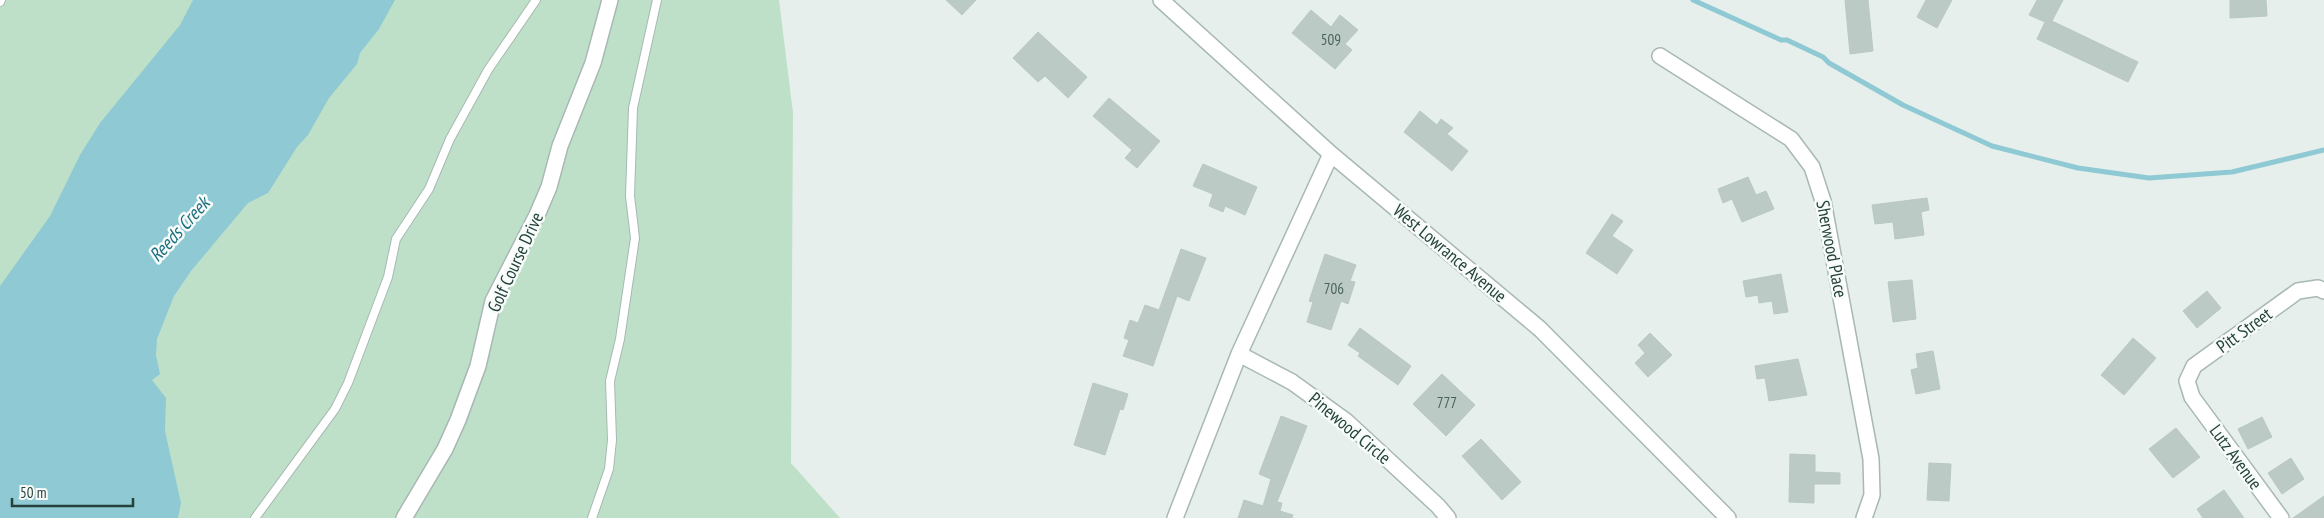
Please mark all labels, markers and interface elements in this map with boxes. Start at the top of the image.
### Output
house number: 509 [1321,30,1341,49]
water label: Reeds Creek [144,190,216,266]
street label: Sherwood Place [1811,198,1853,300]
street label: West Lowrance Avenue [1389,199,1511,307]
street label: Golf Course Drive [482,208,548,316]
house number: 706 [1324,279,1344,298]
street label: Pitt Street [2212,302,2276,358]
street label: Pinewood Circle [1304,387,1396,469]
house number: 777 [1437,393,1457,412]
street label: Lutz Avenue [2205,420,2267,494]
scale bar [12,476,134,508]
text: 50 m [20,483,46,502]

